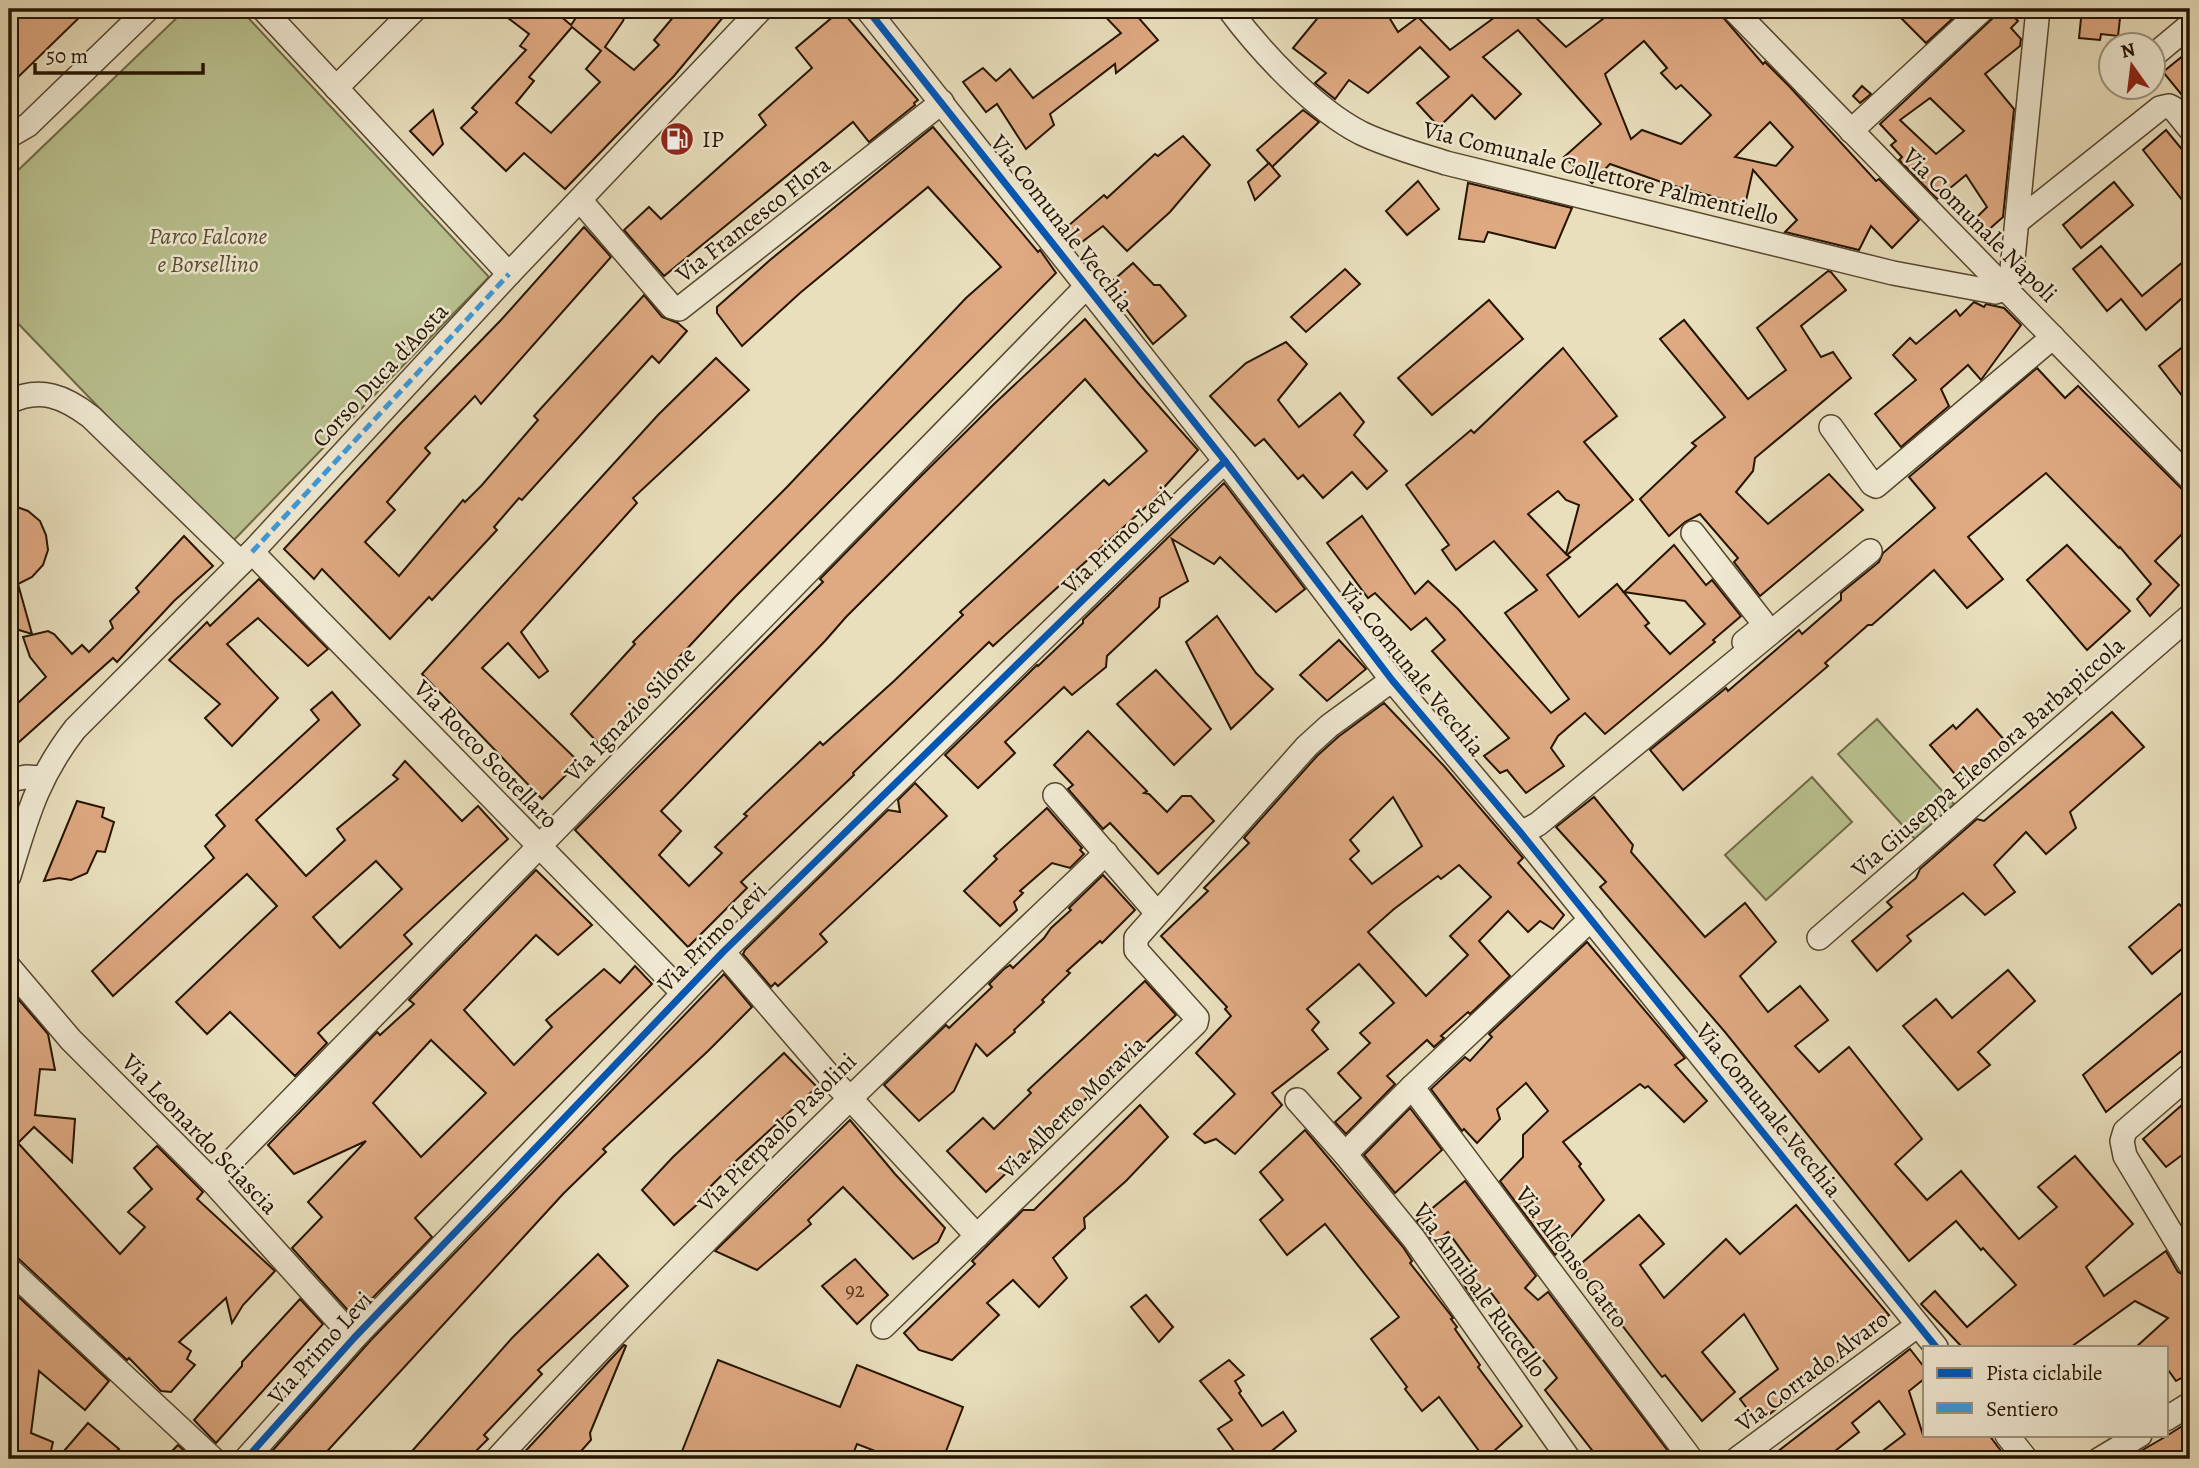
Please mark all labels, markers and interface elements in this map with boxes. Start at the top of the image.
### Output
scale bar [35,32,203,76]
north arrow [2098,32,2168,102]
text: N [2118,36,2138,65]
text: 50 m [46,42,88,70]
street label: Via Comunale Collettore Palmentiello [1419,113,1782,233]
fuel station icon: IP [658,120,696,158]
place label: IP [702,123,724,155]
street label: Via Comunale Vecchia [982,127,1142,319]
street label: Via Comunale Napoli [1895,140,2064,309]
street label: Via Francesco Flora [668,148,838,290]
park label: Parco Falcone e Borsellino [149,220,268,280]
street label: Corso Duca d'Aosta [305,295,456,454]
street label: Via Primo Levi [1054,479,1179,602]
street label: Via Comunale Vecchia [1331,574,1493,764]
street label: Via Giuseppa Eleonora Barbapiccola [1844,629,2132,885]
street label: Via Ignazio Silone [557,639,703,789]
street label: Via Rocco Scotellaro [406,672,565,835]
street label: Via Primo Levi [650,875,774,999]
street label: Via Comunale Vecchia [1688,1015,1850,1205]
street label: Via Alberto Moravia [991,1028,1153,1186]
street label: Via Leonardo Sciascia [114,1046,286,1222]
street label: Via Pierpaolo Pasolini [690,1046,863,1219]
street label: Via Alfonso Gatto [1508,1179,1636,1334]
street label: Via Annibale Ruccello [1405,1195,1554,1384]
house number: 92 [845,1276,865,1304]
street label: Via Primo Levi [260,1284,380,1412]
street label: Via Corrado Alvaro [1728,1303,1895,1440]
legend [1923,1346,2168,1436]
text: Pista ciclabile [1986,1359,2102,1387]
text: Sentiero [1986,1395,2058,1423]

